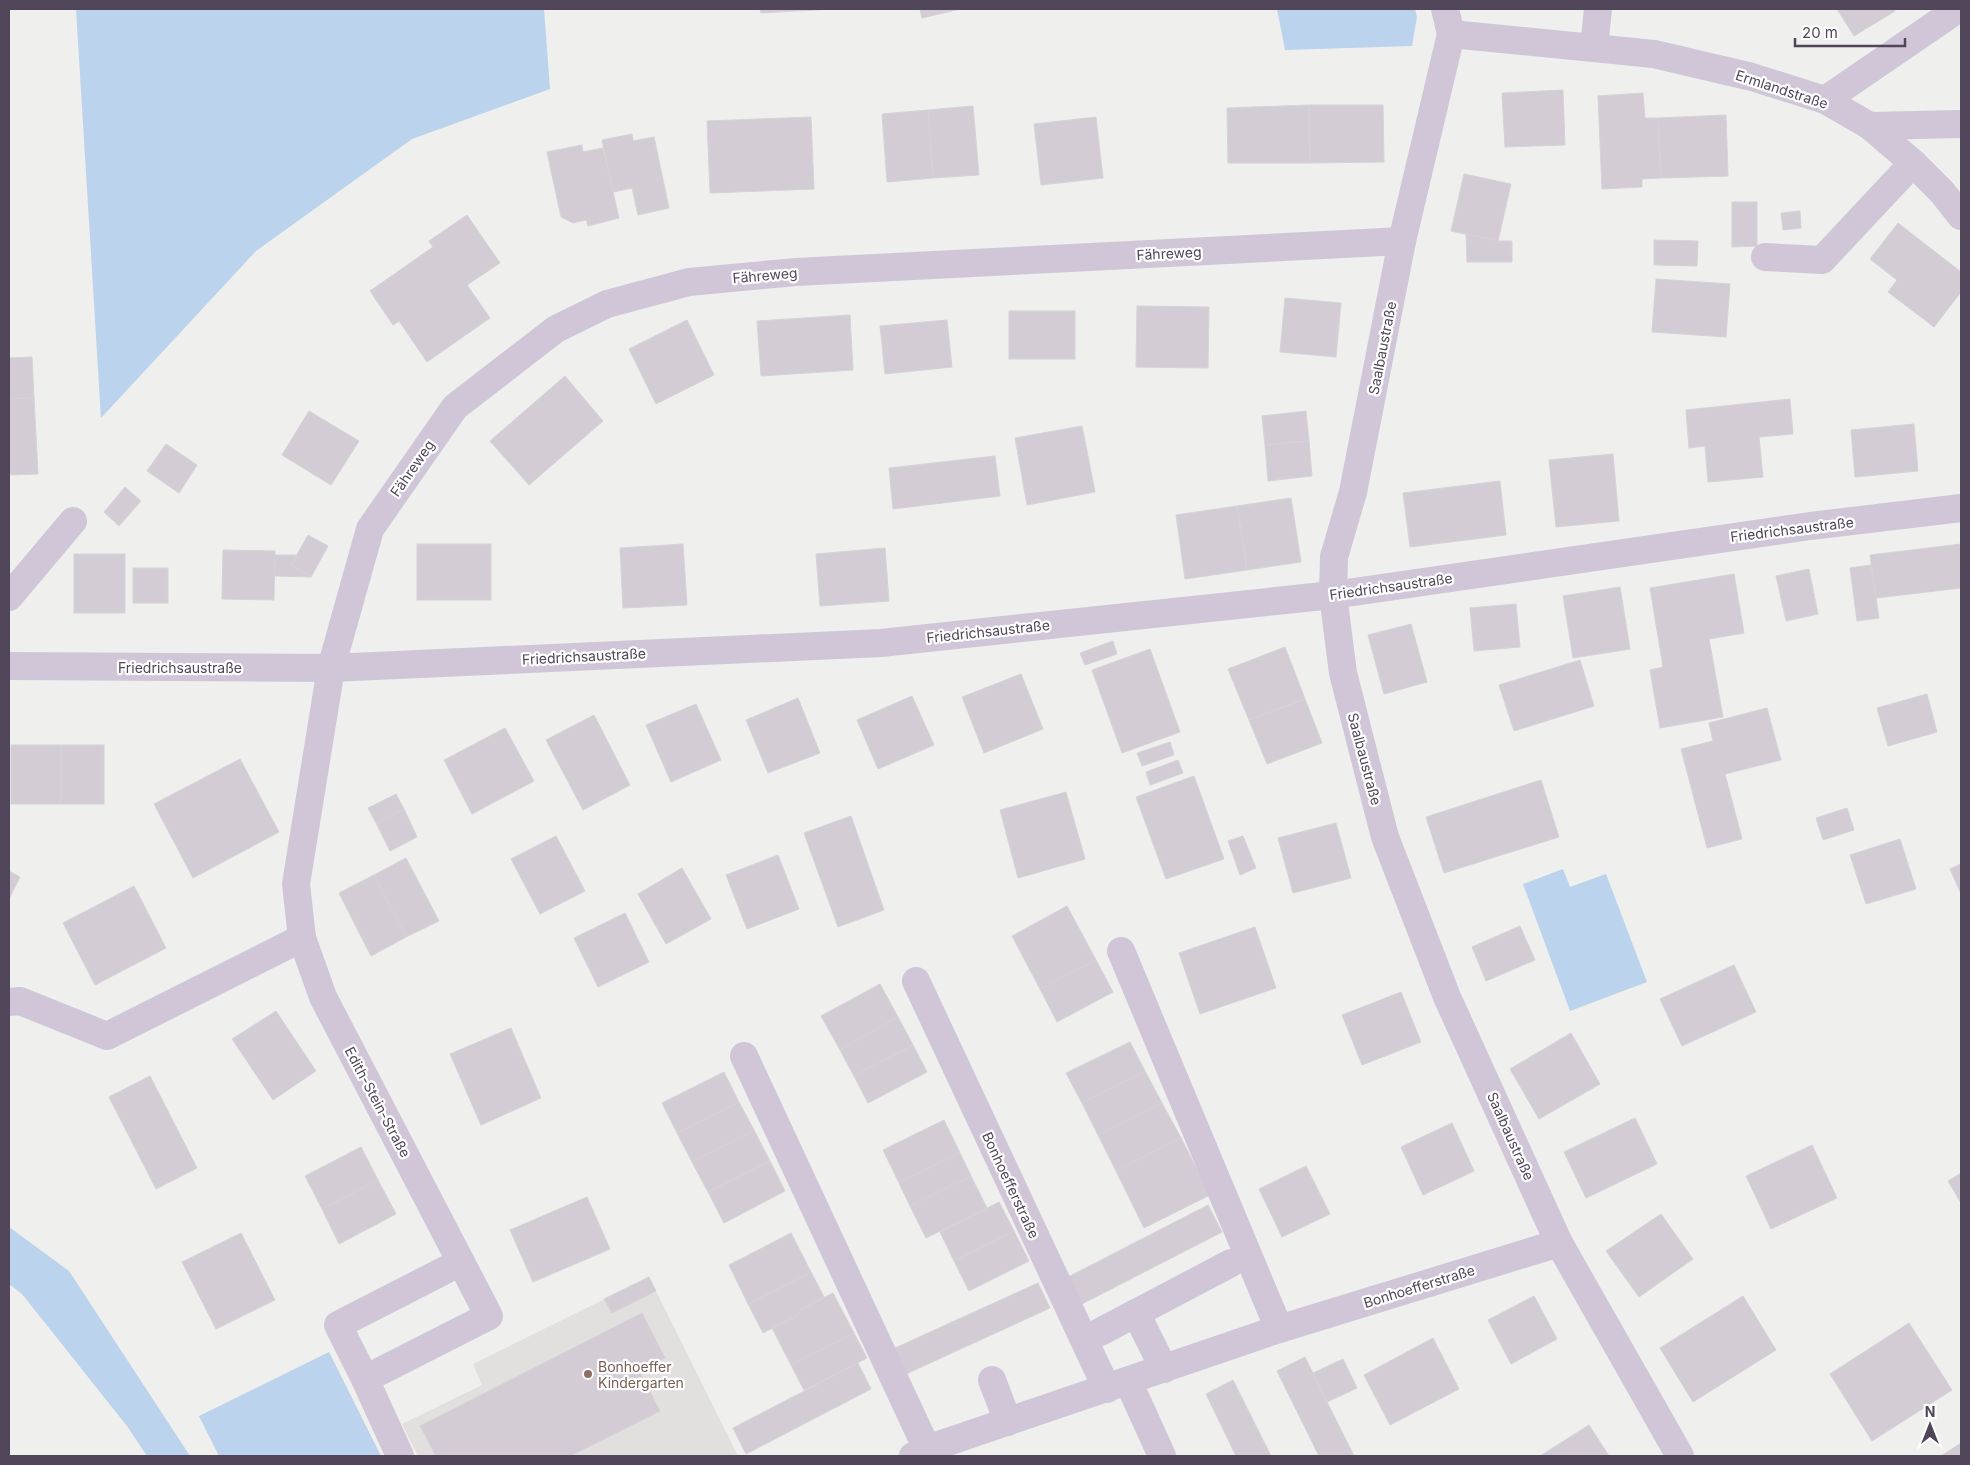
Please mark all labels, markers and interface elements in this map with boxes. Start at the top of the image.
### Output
scale bar [1795,15,1905,47]
text: 20 m [1802,23,1838,42]
street label: Ermlandstraße [1734,66,1830,112]
street label: Fähreweg [1136,243,1202,263]
street label: Fähreweg [732,264,798,286]
street label: Saalbaustraße [1365,300,1399,396]
street label: Fähreweg [386,437,438,499]
street label: Friedrichsaustraße [1729,513,1855,545]
street label: Friedrichsaustraße [1328,569,1454,603]
street label: Friedrichsaustraße [925,616,1051,646]
street label: Friedrichsaustraße [522,644,646,668]
street label: Friedrichsaustraße [118,659,242,676]
street label: Saalbaustraße [1345,711,1385,807]
street label: Edith-Stein-Straße [342,1044,414,1160]
street label: Saalbaustraße [1484,1089,1538,1183]
street label: Bonhoefferstraße [979,1129,1043,1241]
street label: Bonhoefferstraße [1361,1261,1477,1311]
place label: Bonhoeffer Kindergarten [598,1358,684,1391]
marker: Bonhoeffer Kindergarten [582,1368,594,1380]
north arrow [1905,1400,1955,1450]
text: N [1925,1403,1935,1420]

